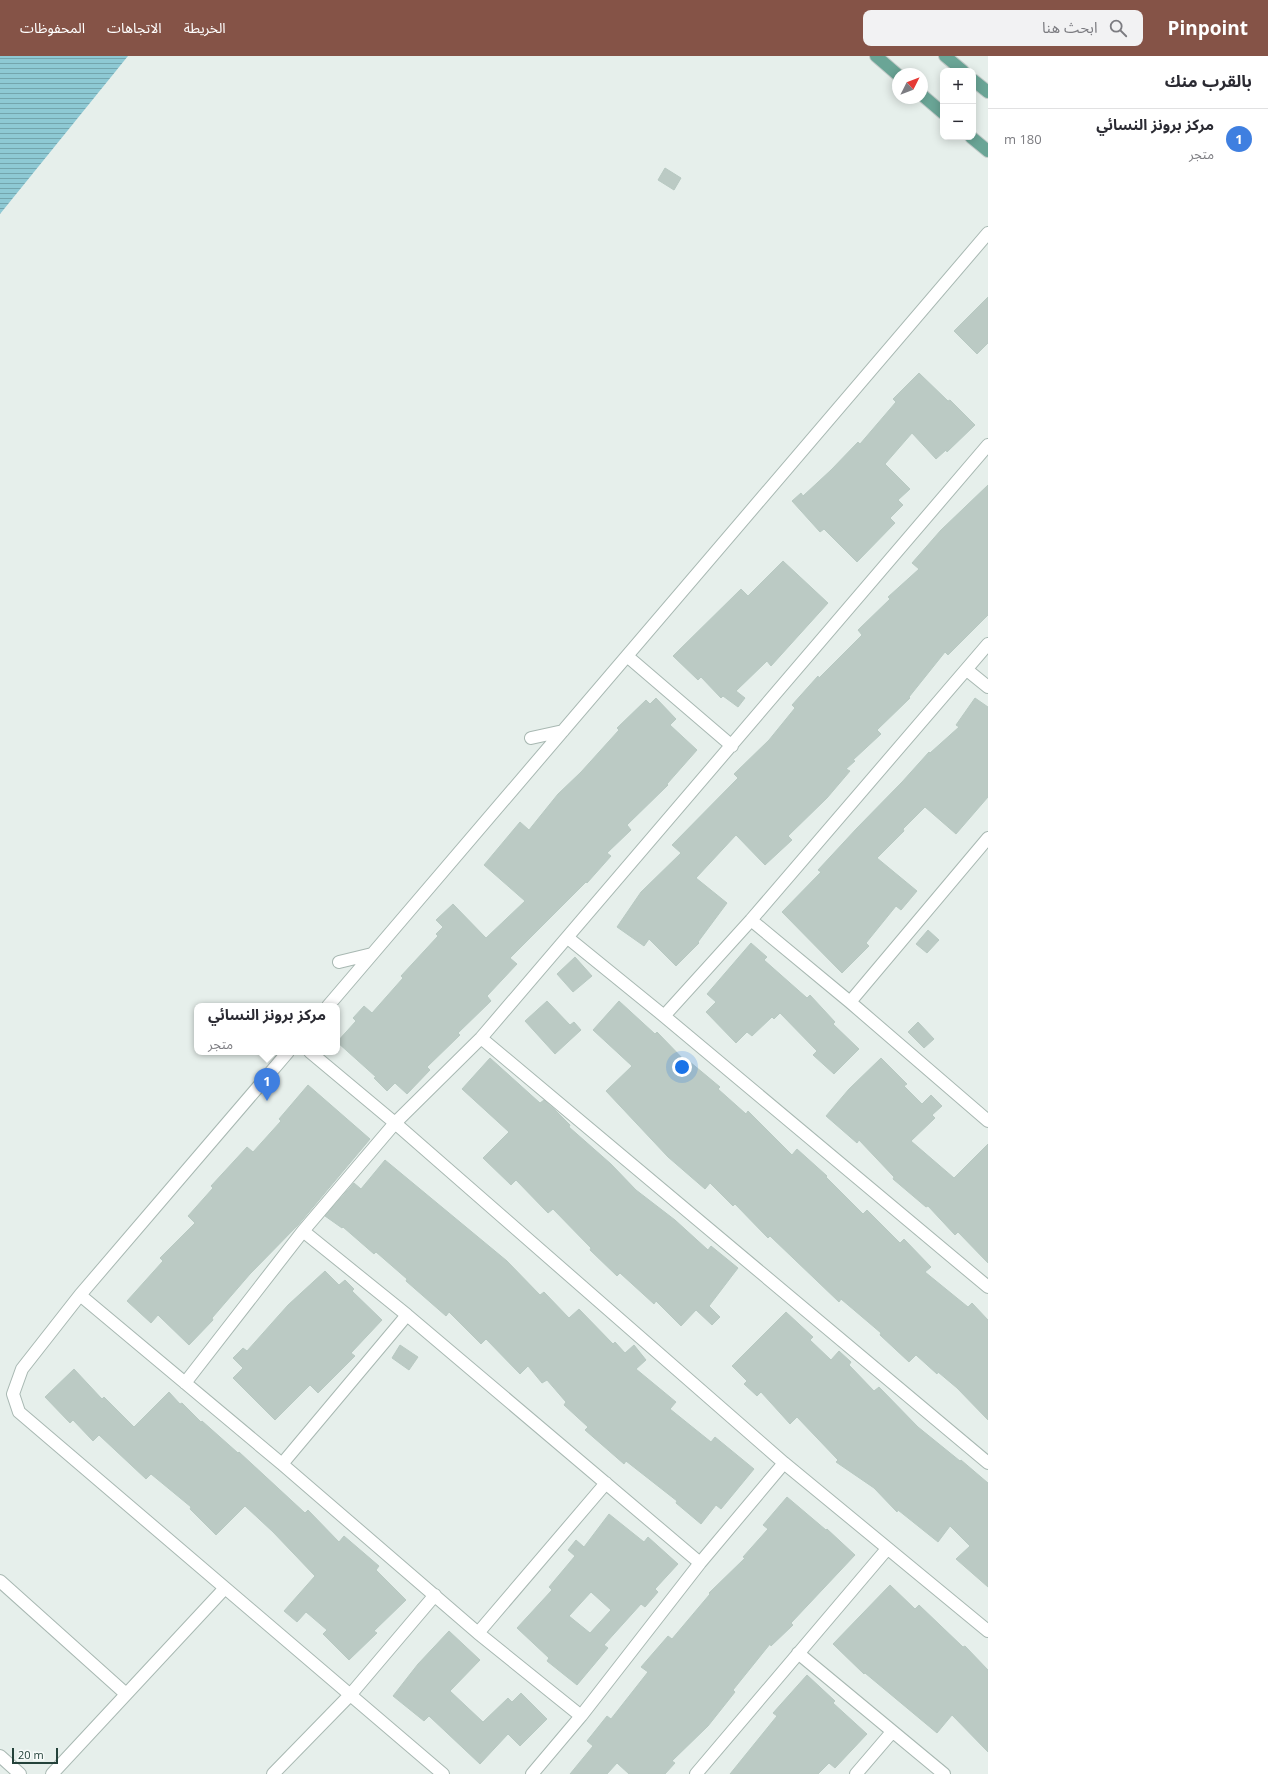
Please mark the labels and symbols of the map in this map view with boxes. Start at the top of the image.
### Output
north arrow [892,68,928,104]
your location [672,1057,692,1077]
pin: 1 [254,1068,280,1101]
scale bar [12,1746,58,1765]

